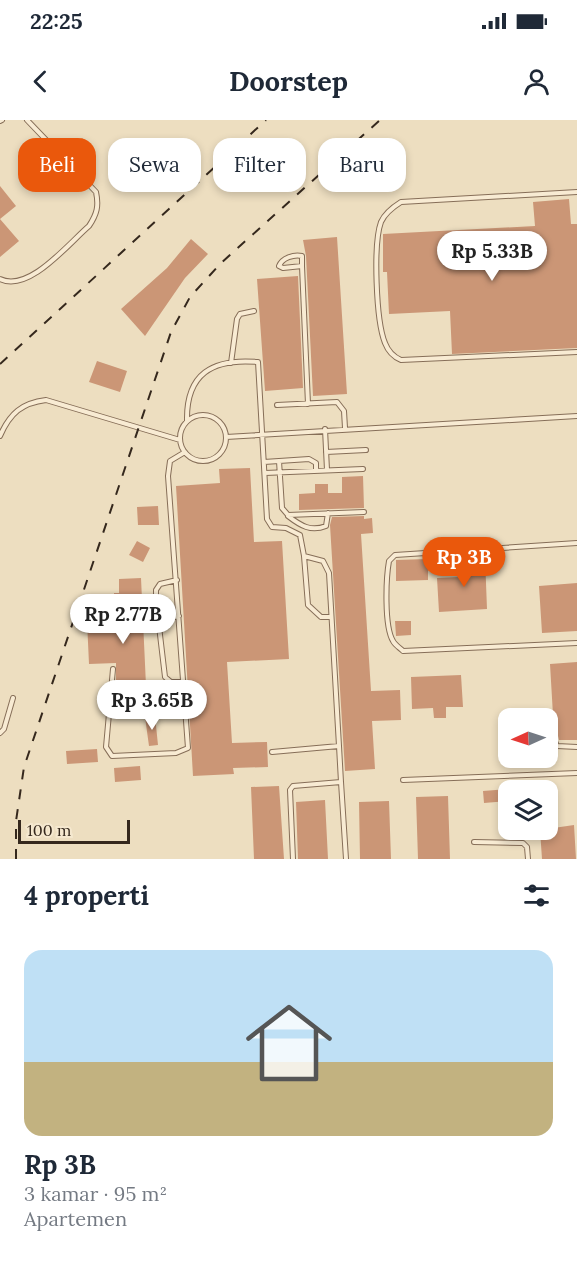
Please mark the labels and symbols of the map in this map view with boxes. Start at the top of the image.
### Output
pin: Rp 5.33B [430,231,554,282]
pin: Rp 3B [422,537,506,588]
pin: Rp 2.77B [61,594,185,645]
pin: Rp 3.65B [90,680,214,731]
north arrow [498,708,558,768]
scale bar [18,817,130,844]

